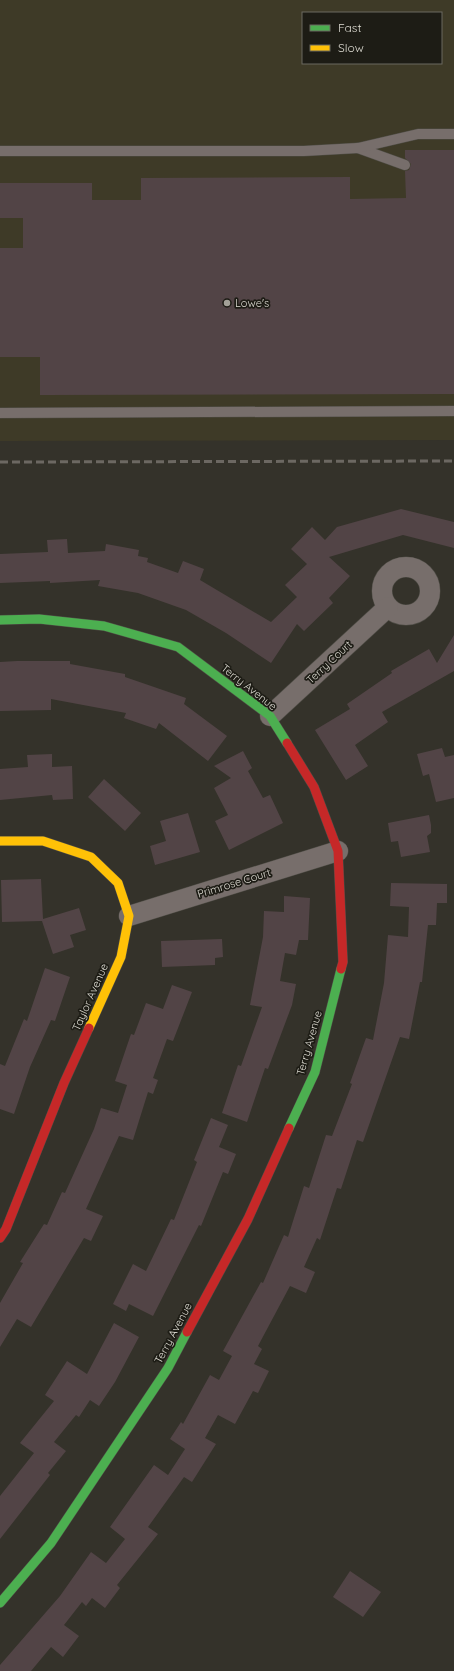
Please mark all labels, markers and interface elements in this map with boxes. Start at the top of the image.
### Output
legend [302,12,442,64]
text: Fast [338,20,362,35]
text: Slow [338,40,364,55]
place label: Lowe's [235,296,269,310]
marker: Lowe's [222,298,232,308]
street label: Terry Court [303,637,355,687]
street label: Terry Avenue [218,661,280,713]
street label: Primrose Court [195,865,273,901]
street label: Taylor Avenue [69,961,111,1033]
street label: Terry Avenue [293,1009,325,1077]
street label: Terry Avenue [151,1300,195,1366]

